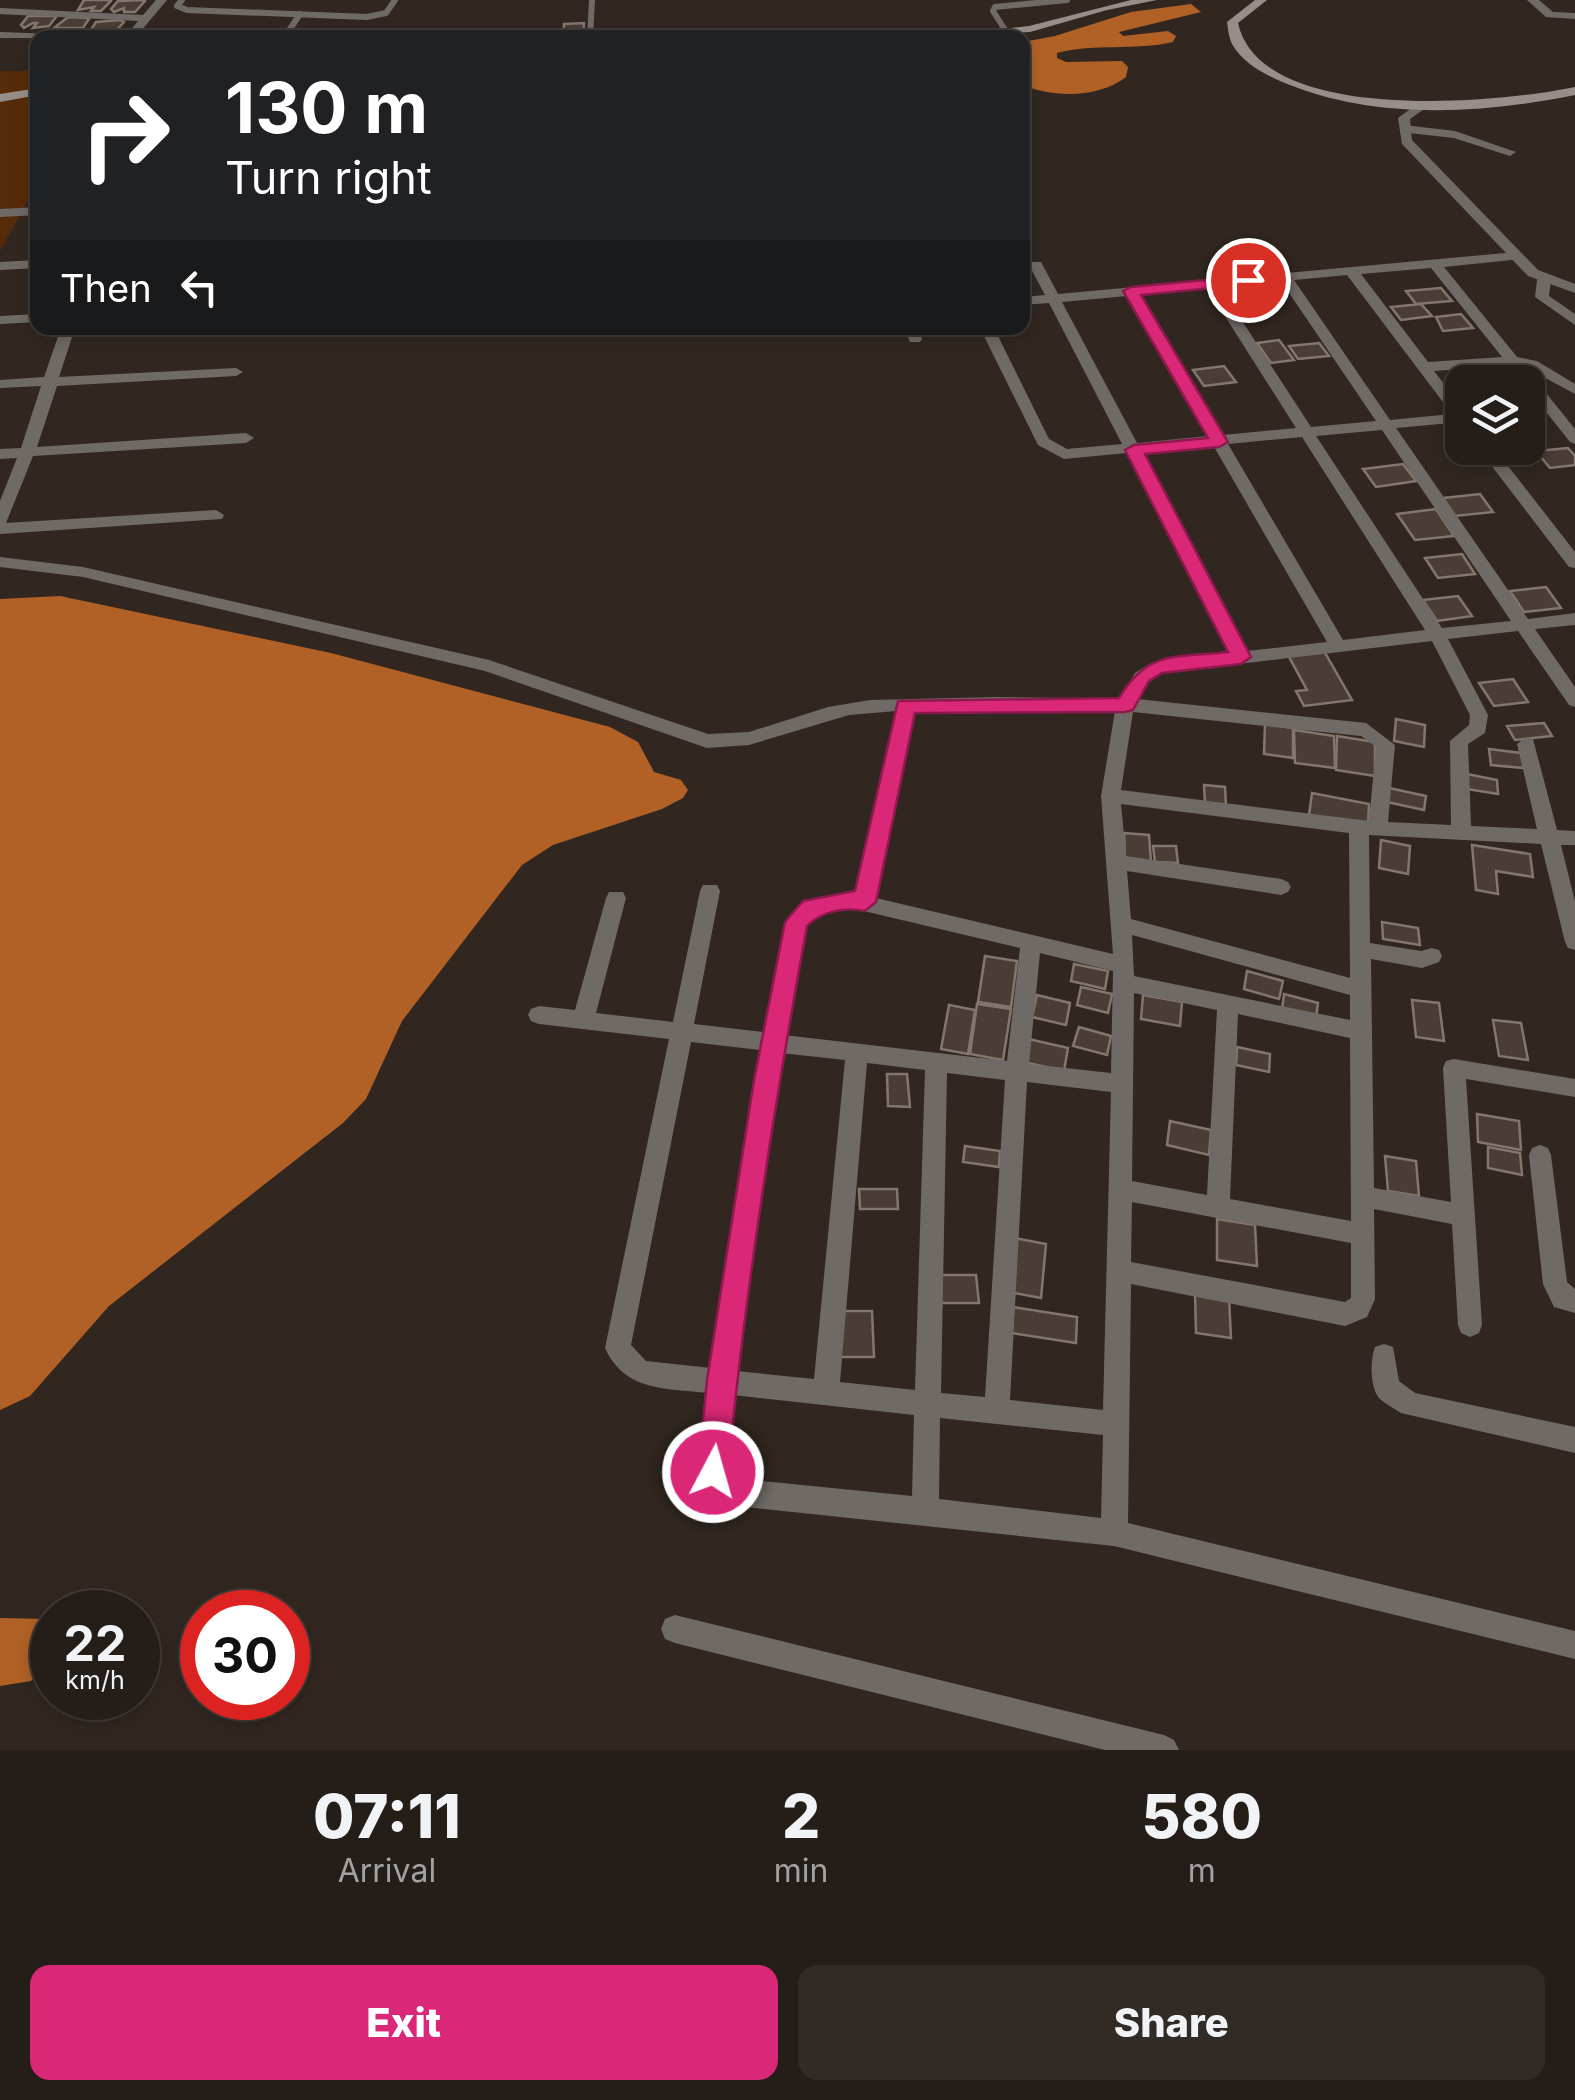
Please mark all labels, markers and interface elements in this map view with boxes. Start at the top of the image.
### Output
text: 130 m [225,65,428,150]
icon: right [60,70,190,200]
text: Turn right [225,150,432,205]
pin [1206,238,1291,323]
icon: arrive [1221,253,1276,308]
icon: left [172,260,227,315]
text: Then [60,265,152,311]
map controls [1445,365,1545,465]
button: layers [1445,365,1545,465]
position arrow [661,1420,765,1524]
speed limit sign: 30 [180,1590,310,1720]
text: 22 [64,1613,127,1673]
text: km/h [65,1665,125,1695]
text: 07:11 [313,1780,461,1852]
text: 2 [782,1780,820,1852]
text: 580 [1142,1780,1262,1852]
text: Arrival [338,1851,436,1890]
text: min [774,1851,828,1890]
text: m [1188,1851,1216,1890]
button: Exit [30,1965,778,2080]
button: Share [798,1965,1545,2080]

